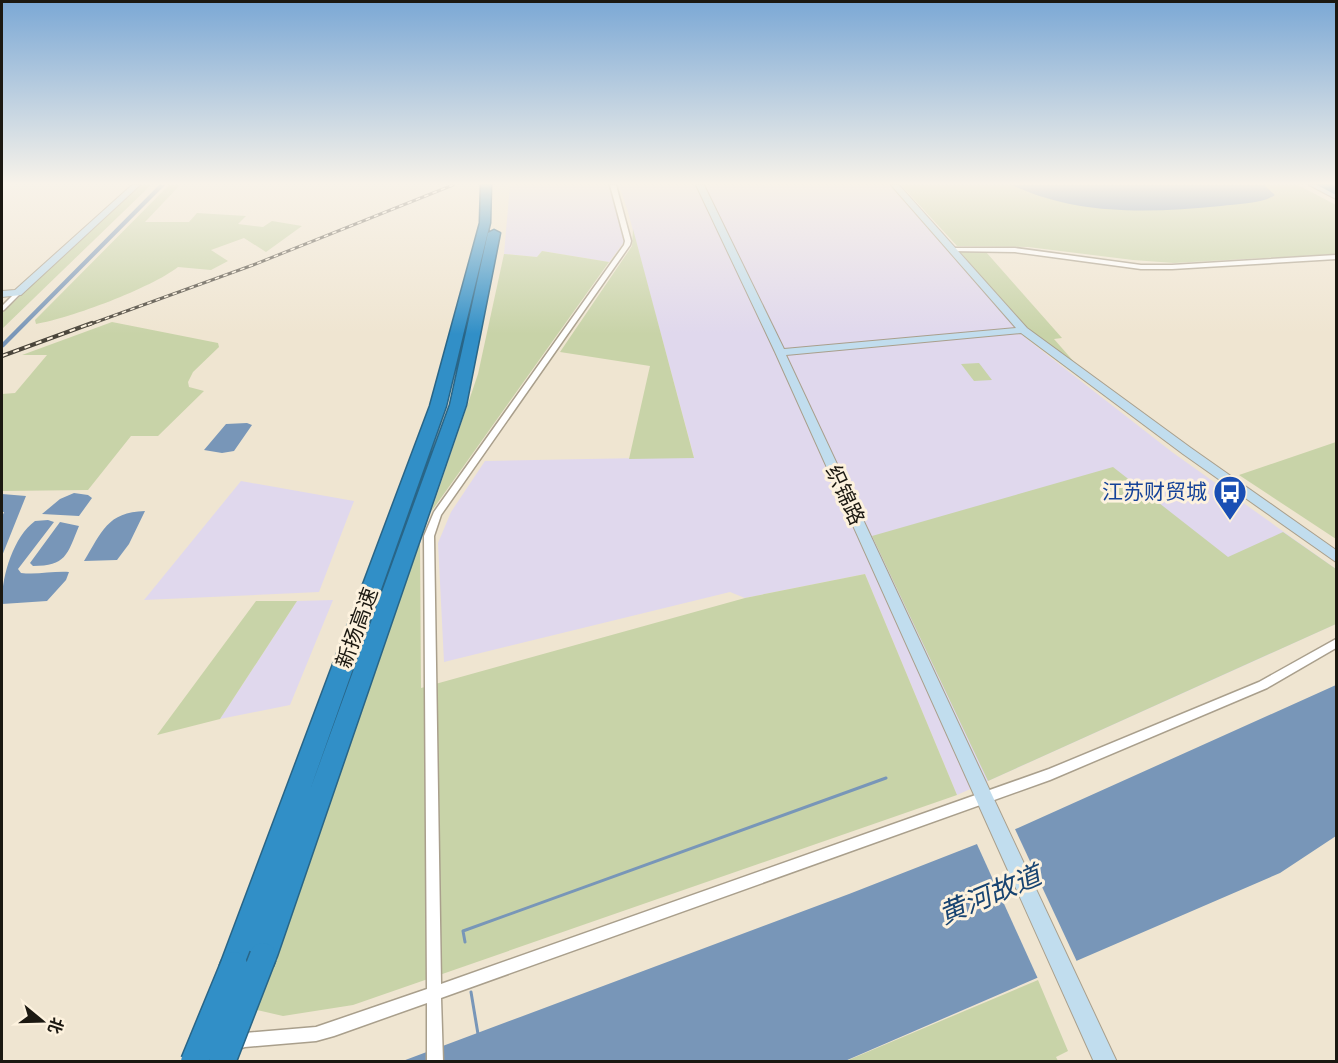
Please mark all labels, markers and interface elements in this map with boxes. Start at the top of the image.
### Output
street label: 织锦路 [821,461,870,529]
bus stop icon: 江苏财贸城 [1212,474,1248,521]
place label: 江苏财贸城 [1102,479,1207,504]
street label: 新扬高速 [330,584,383,672]
water label: 黄河故道 [934,857,1050,931]
north arrow [12,991,72,1051]
text: 北 [44,1015,67,1036]

